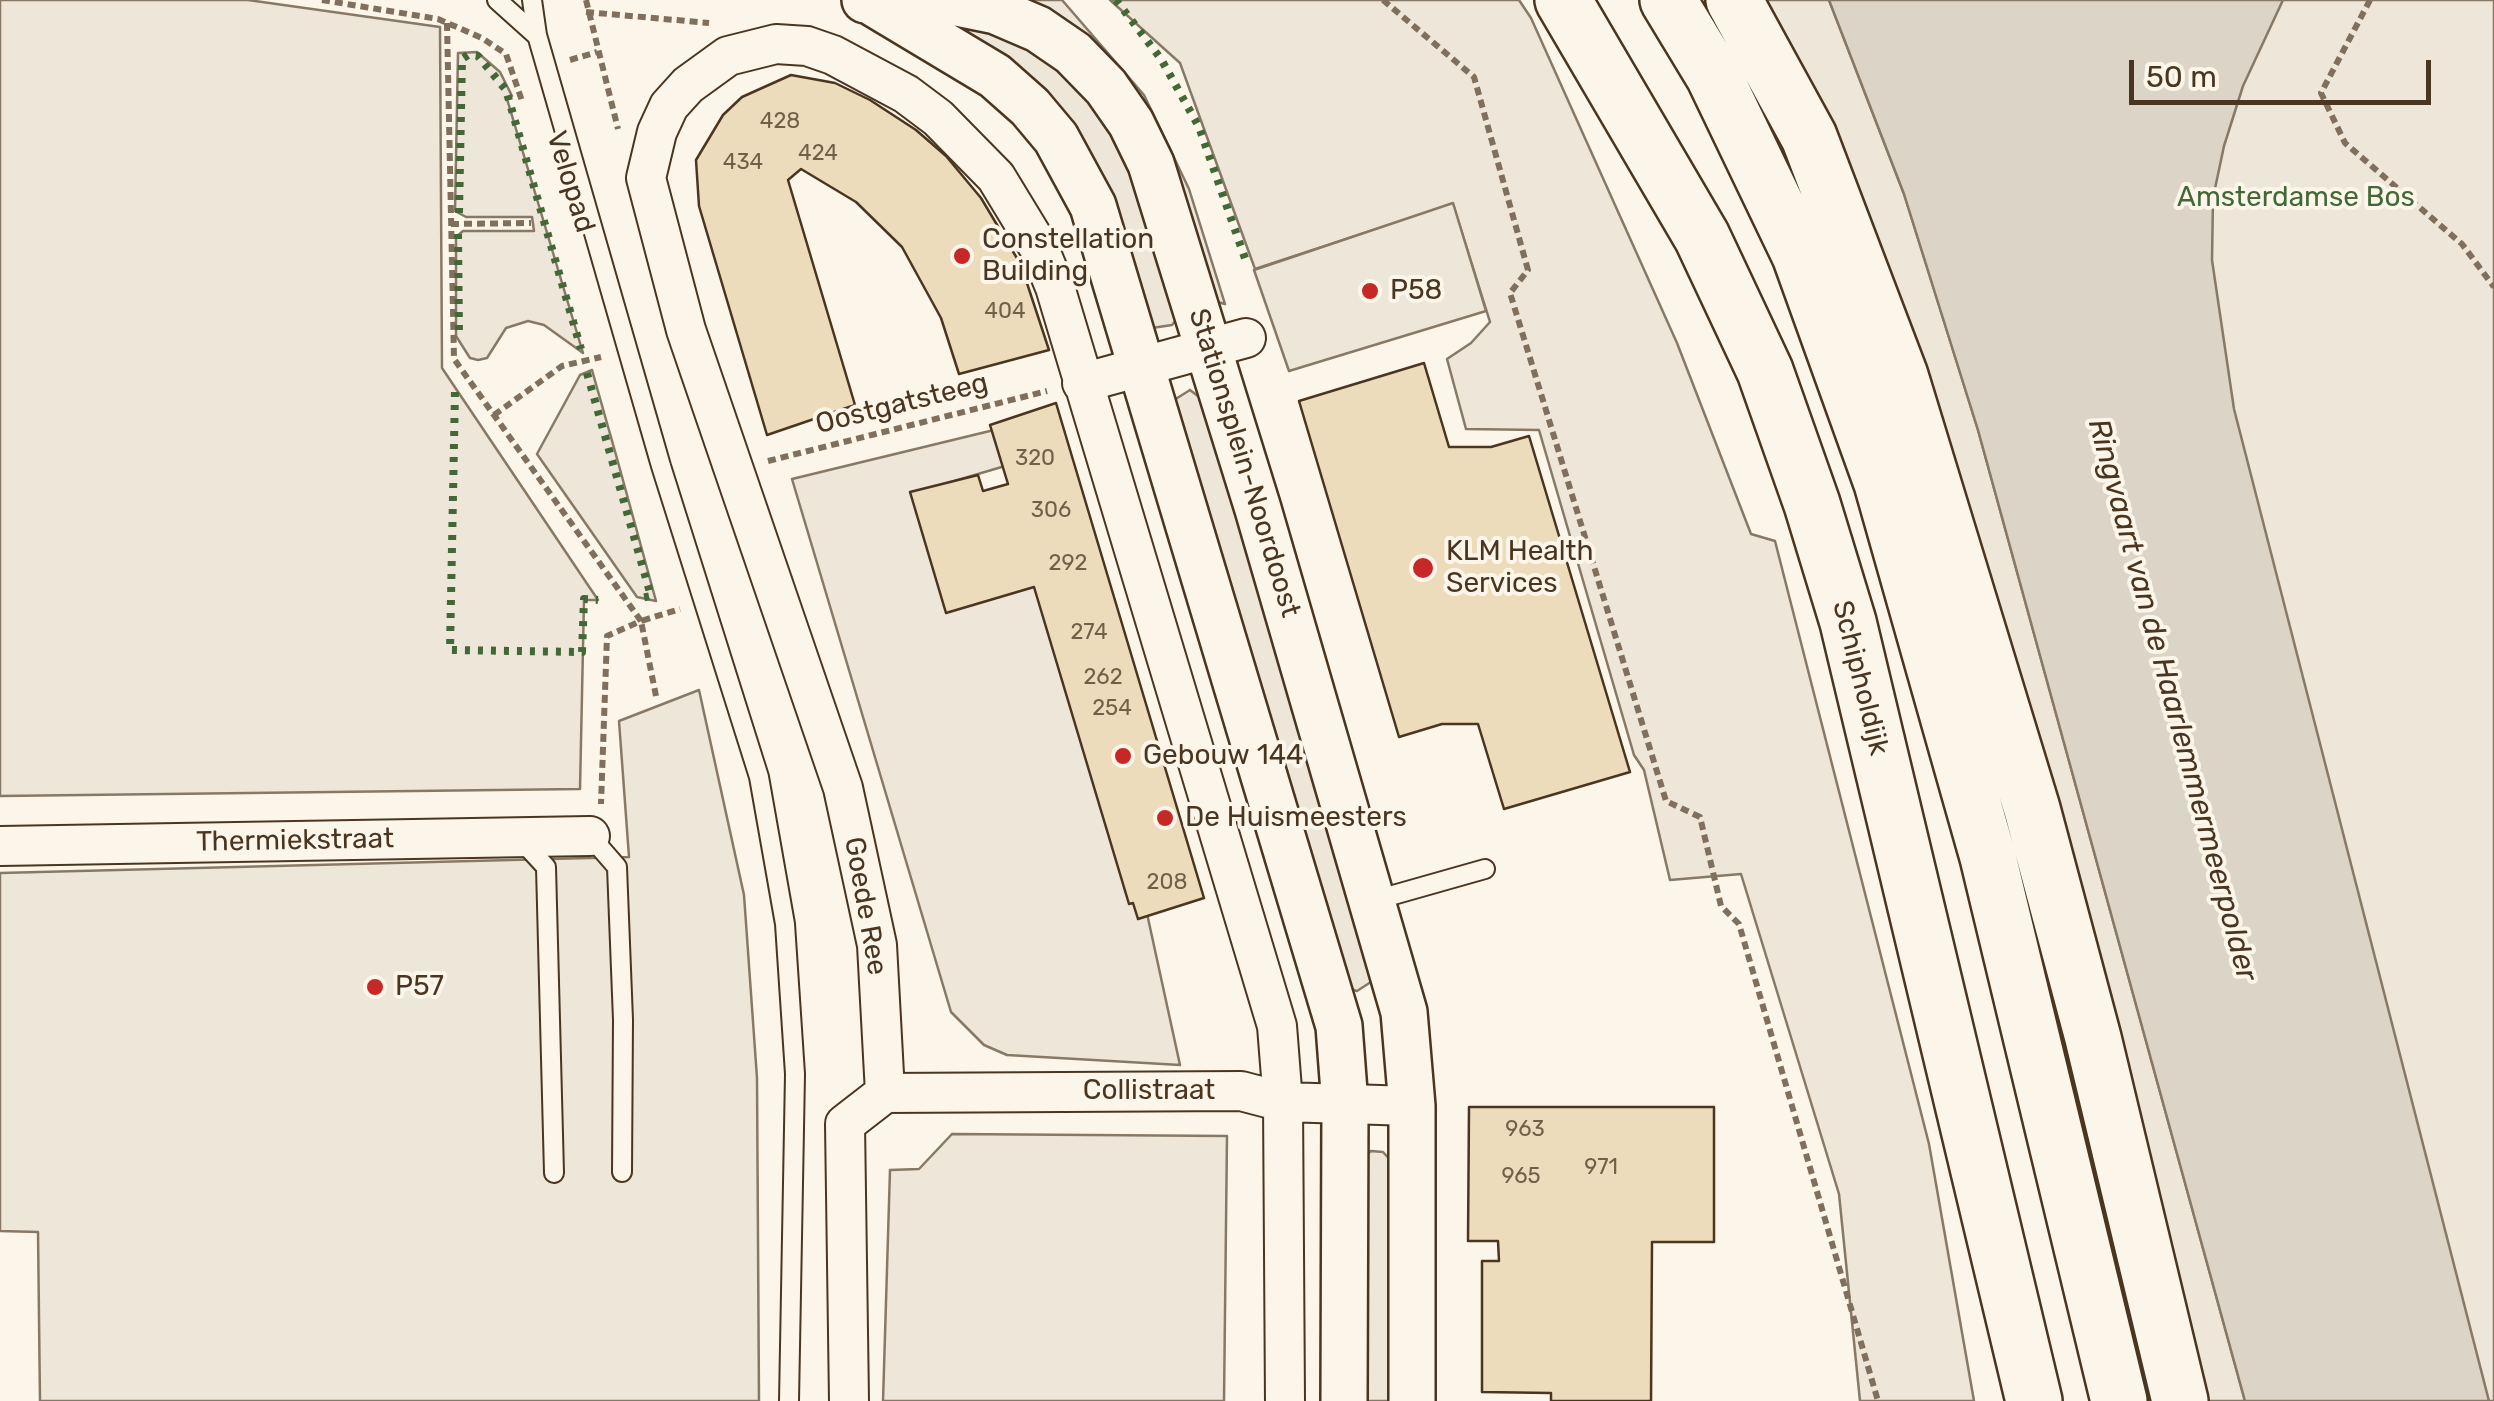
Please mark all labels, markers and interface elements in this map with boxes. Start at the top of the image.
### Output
scale bar [2134,40,2436,102]
text: 50 m [2146,59,2217,95]
house number: 428 [760,109,800,135]
street label: Velopad [539,127,601,237]
house number: 424 [798,141,838,167]
house number: 434 [723,150,763,176]
park label: Amsterdamse Bos [2177,181,2415,215]
place label: Constellation Building [982,223,1154,289]
marker: Constellation Building [951,245,973,267]
place label: P58 [1390,274,1442,308]
marker: P58 [1359,280,1381,302]
house number: 404 [984,299,1026,325]
street label: Stationsplein-Noordoost [1181,305,1307,621]
street label: Oostgatsteeg [812,366,992,442]
water label: Ringvaart van de Haarlemmermeerpolder [2079,415,2265,985]
house number: 320 [1015,446,1055,472]
house number: 306 [1031,498,1071,524]
place label: KLM Health Services [1446,535,1594,601]
house number: 292 [1049,551,1087,577]
marker: KLM Health Services [1410,555,1436,581]
street label: Schipholdijk [1825,597,1895,759]
house number: 274 [1070,620,1108,646]
house number: 262 [1083,665,1123,691]
house number: 254 [1092,696,1132,722]
place label: Gebouw 144 [1143,739,1303,773]
marker: Gebouw 144 [1112,745,1134,767]
place label: De Huismeesters [1185,801,1407,835]
marker: De Huismeesters [1154,807,1176,829]
street label: Thermiekstraat [196,822,394,860]
street label: Goede Ree [836,834,894,978]
house number: 208 [1147,870,1187,896]
place label: P57 [395,970,444,1004]
marker: P57 [364,976,386,998]
street label: Collistraat [1083,1074,1215,1108]
house number: 963 [1505,1117,1545,1143]
house number: 971 [1584,1155,1618,1181]
house number: 965 [1501,1164,1541,1190]

